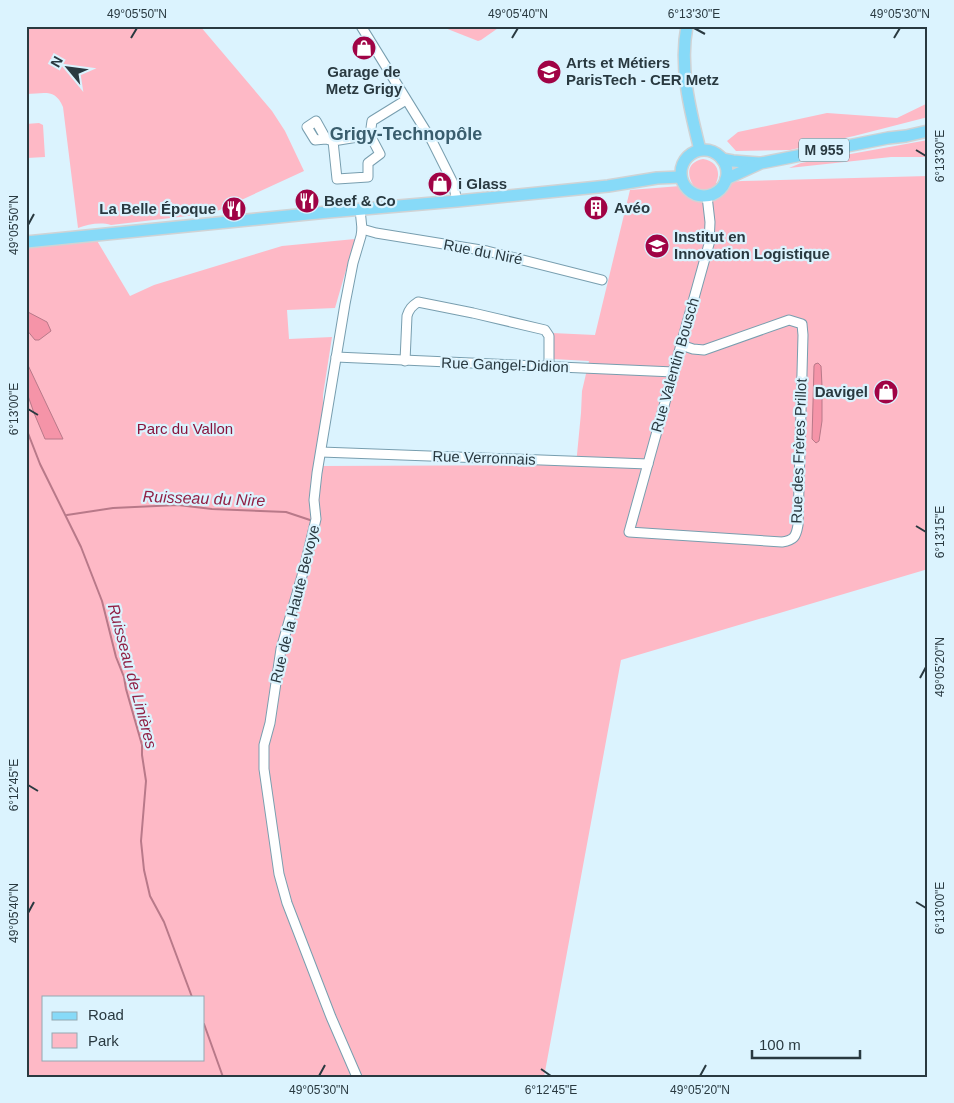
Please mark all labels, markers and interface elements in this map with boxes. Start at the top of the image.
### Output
text: 49°05'50"N [107,7,167,21]
text: 49°05'40"N [488,7,548,21]
text: 6°13'30"E [668,7,720,21]
text: 49°05'30"N [870,7,930,21]
shop icon: Garage de Metz Grigy [351,35,377,61]
north arrow [42,42,92,92]
text: N [47,53,66,70]
place label: Arts et Métiers ParisTech - CER Metz [566,54,719,88]
school or university icon: Arts et Métiers ParisTech - CER Metz [536,59,562,85]
place label: Garage de Metz Grigy [326,63,403,97]
district label: Grigy-Technopôle [330,124,482,144]
text: 6°13'30"E [933,130,947,182]
road number: M 955 [799,138,849,162]
shop icon: i Glass [427,171,453,197]
place label: i Glass [458,175,507,192]
restaurant icon: Beef & Co [294,188,320,214]
place label: Beef & Co [324,192,396,209]
text: 49°05'50"N [7,195,21,255]
building icon: Avéo [583,195,609,221]
restaurant icon: La Belle Époque [221,196,247,222]
place label: Avéo [614,199,650,216]
place label: La Belle Époque [99,200,216,217]
place label: Institut en Innovation Logistique [674,228,830,262]
school or university icon: Institut en Innovation Logistique [644,233,670,259]
street label: Rue du Niré [442,236,524,267]
street label: Rue Valentin Bousch [647,296,702,434]
street label: Rue Gangel-Didion [441,354,569,375]
street label: Rue des Frères Prillot [787,377,810,524]
shop icon: Davigel [873,379,899,405]
text: 6°13'00"E [7,383,21,435]
place label: Davigel [815,383,868,400]
park label: Parc du Vallon [137,420,233,437]
street label: Rue Verronnais [432,447,536,468]
water label: Ruisseau du Nire [142,488,266,509]
text: 6°13'15"E [933,506,947,558]
street label: Rue de la Haute Bevoye [267,523,322,685]
water label: Ruisseau de Linières [105,602,160,750]
text: 49°05'20"N [933,637,947,697]
text: 6°12'45"E [7,759,21,811]
text: 6°13'00"E [933,882,947,934]
text: 49°05'40"N [7,883,21,943]
legend [42,996,205,1060]
text: Road [88,1006,124,1023]
scale bar [752,1028,859,1060]
text: Park [88,1032,119,1049]
text: 100 m [759,1036,801,1053]
text: 49°05'30"N [289,1083,349,1097]
text: 6°12'45"E [525,1083,577,1097]
text: 49°05'20"N [670,1083,730,1097]

